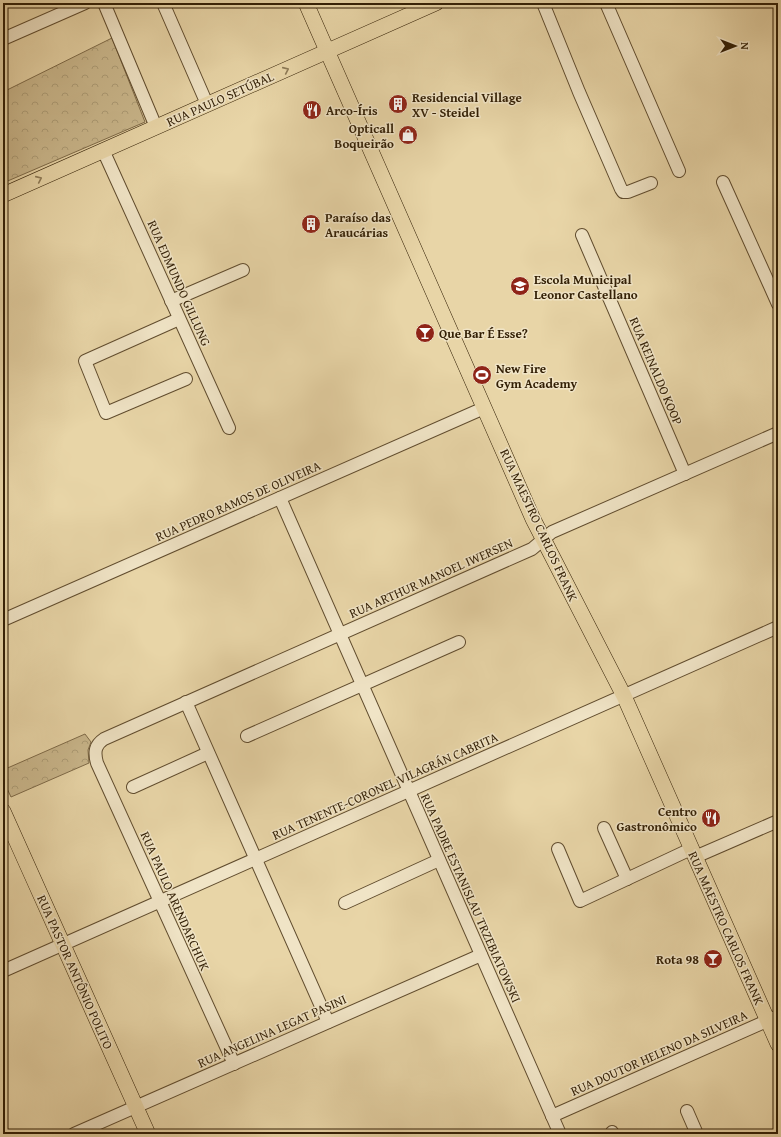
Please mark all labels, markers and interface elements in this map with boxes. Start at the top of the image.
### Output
north arrow [715,26,755,66]
text: N [737,42,753,50]
one-way arrow [282,66,289,74]
street label: RUA PAULO SETÚBAL [163,67,277,131]
place label: Residencial Village XV - Steidel [412,88,522,122]
building icon: Residencial Village XV - Steidel [387,93,409,115]
restaurant icon: Arco-Íris [301,99,323,121]
place label: Arco-Íris [326,101,378,120]
place label: Opticall Boqueirão [334,119,394,153]
shop icon: Opticall Boqueirão [397,124,419,146]
one-way arrow [34,176,42,184]
place label: Paraíso das Araucárias [325,208,391,242]
building icon: Paraíso das Araucárias [300,213,322,235]
street label: RUA EDMUNDO GILLUNG [143,217,215,349]
place label: Escola Municipal Leonor Castellano [534,270,638,304]
school or university icon: Escola Municipal Leonor Castellano [509,275,531,297]
street label: RUA REINALDO KOOP [625,314,687,428]
bar icon: Que Bar É Esse? [414,322,436,344]
place label: Que Bar É Esse? [439,324,528,343]
place label: New Fire Gym Academy [496,359,578,393]
sports icon: New Fire Gym Academy [471,364,493,386]
street label: RUA MAESTRO CARLOS FRANK [495,446,583,605]
street label: RUA PEDRO RAMOS DE OLIVEIRA [152,456,324,546]
street label: RUA ARTHUR MANOEL IWERSEN [346,533,516,623]
street label: RUA TENENTE-CORONEL VILAGRÁN CABRITA [269,727,501,845]
street label: RUA PADRE ESTANISLAU TRZEBIATOWSKI [416,790,526,1006]
place label: Centro Gastronômico [617,802,697,836]
restaurant icon: Centro Gastronômico [700,807,722,829]
street label: RUA PAULO ARENDARCHUK [136,828,214,974]
street label: RUA MAESTRO CARLOS FRANK [683,848,769,1008]
street label: RUA PASTOR ANTÔNIO POLITO [32,892,118,1052]
bar icon: Rota 98 [702,948,724,970]
place label: Rota 98 [656,950,699,969]
street label: RUA ANGELINA LEGAT PASINI [194,990,350,1072]
street label: RUA DOUTOR HELENO DA SILVEIRA [568,1005,751,1101]

